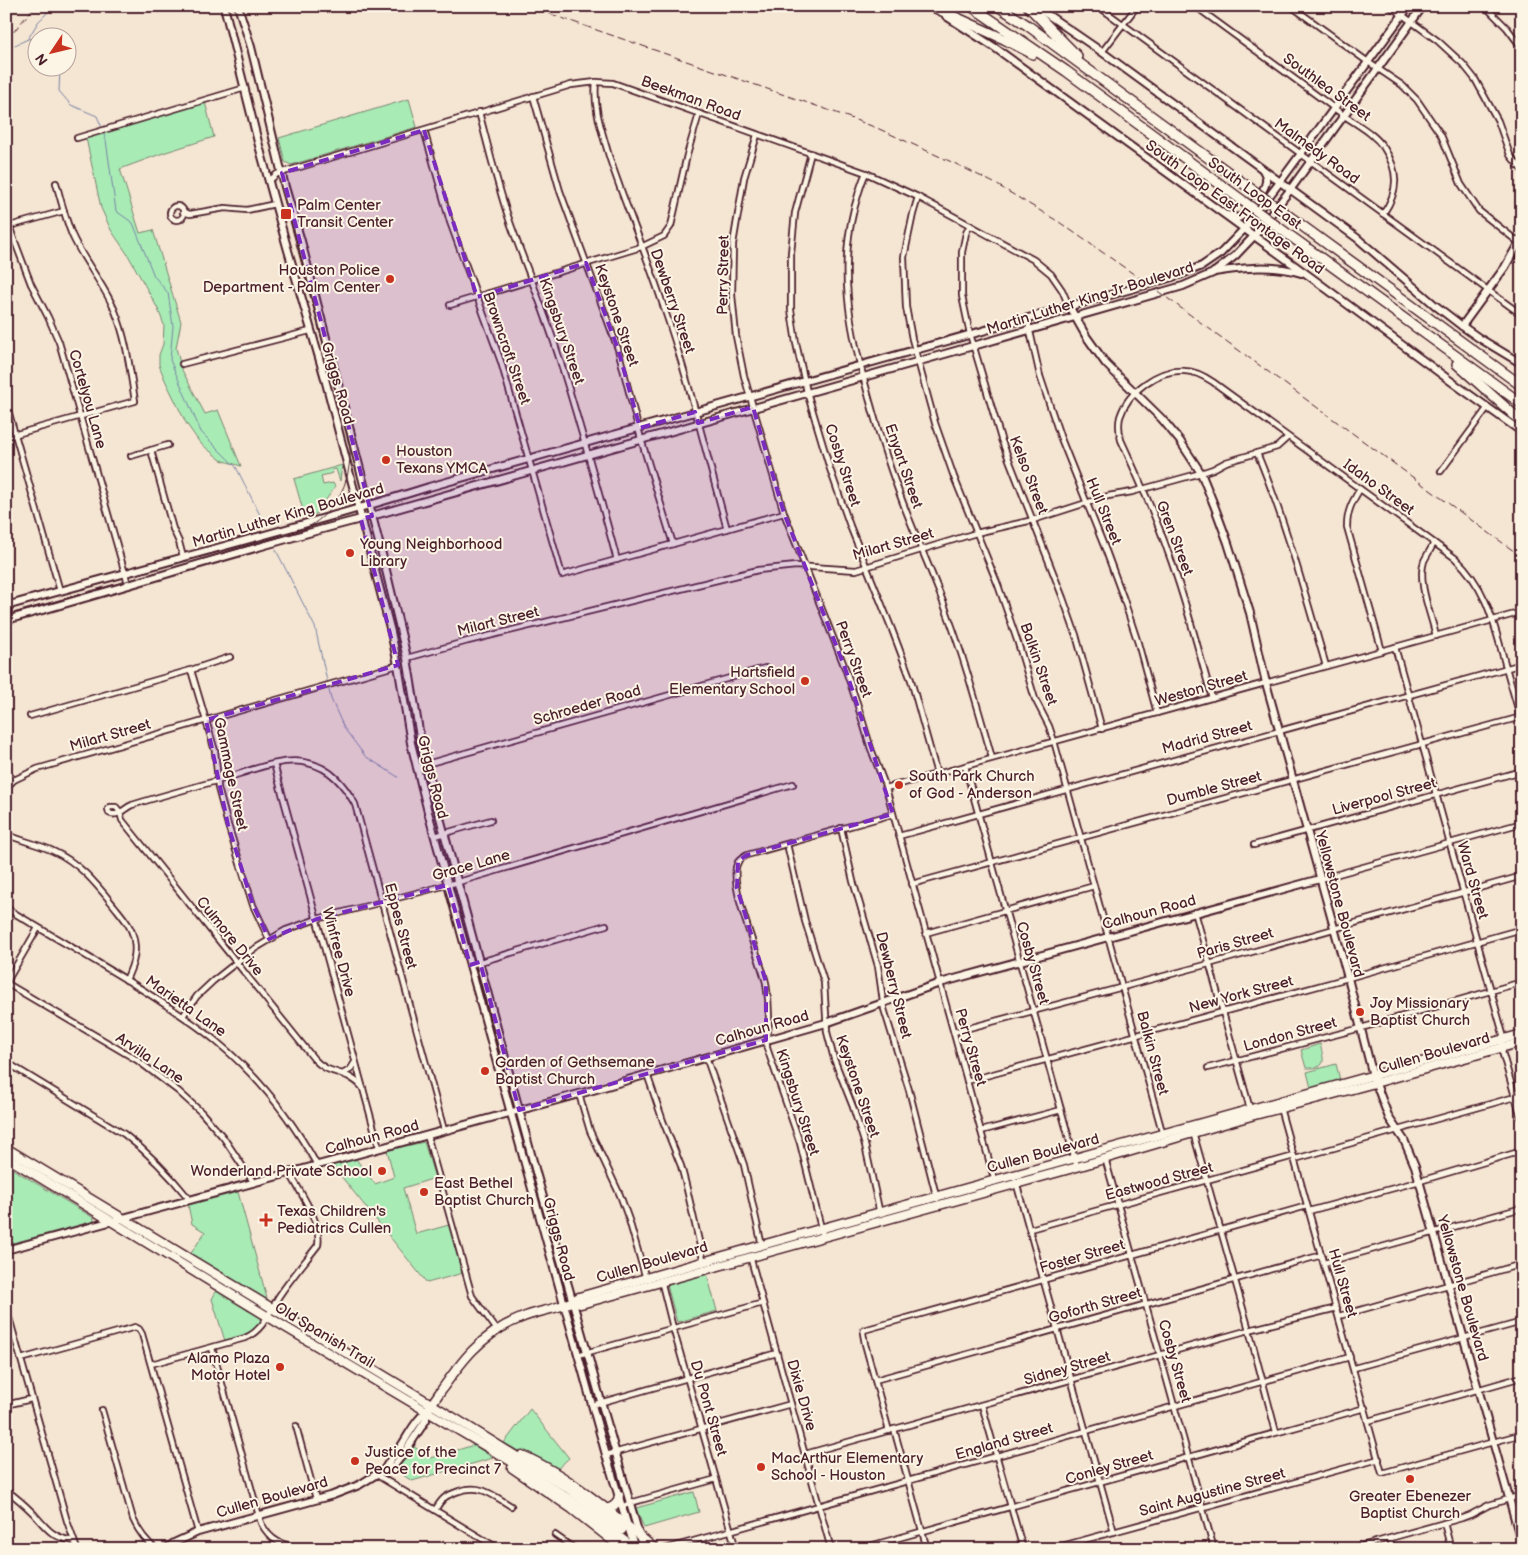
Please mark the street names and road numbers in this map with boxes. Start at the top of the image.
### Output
street label: Southlea Street [1279,49,1375,126]
street label: Beekman Road [638,72,743,125]
street label: Malmedy Road [1270,114,1363,189]
street label: South Loop East Frontage Road [1141,136,1328,279]
street label: South Loop East [1204,153,1306,234]
street label: Perry Street [713,234,734,315]
street label: Dewberry Street [646,246,699,356]
street label: Martin Luther King Jr Boulevard [984,258,1196,339]
street label: Keystone Street [590,261,643,369]
street label: Kingsbury Street [534,275,589,387]
street label: Browncroft Street [478,289,535,407]
street label: Griggs Road [317,340,358,427]
street label: Cortelyou Lane [64,347,111,451]
street label: Enyart Street [880,421,927,511]
street label: Cosby Street [820,422,865,509]
street label: Kelso Street [1005,433,1052,518]
street label: Idaho Street [1339,455,1418,520]
street label: Hull Street [1081,475,1126,548]
street label: Martin Luther King Boulevard [190,479,386,552]
street label: Gren Street [1152,498,1198,579]
street label: Milart Street [850,524,936,565]
street label: Milart Street [455,602,541,641]
street label: Perry Street [831,618,876,700]
street label: Balkin Street [1015,620,1062,708]
street label: Weston Street [1153,666,1250,711]
street label: Schroeder Road [531,681,643,730]
street label: Milart Street [67,715,153,756]
street label: Gammage Street [209,716,252,833]
street label: Madrid Street [1160,716,1255,759]
street label: Griggs Road [413,733,452,821]
street label: Dumble Street [1165,767,1264,810]
street label: Liverpool Street [1330,773,1439,820]
street label: Yellowstone Boulevard [1311,828,1368,980]
street label: Ward Street [1452,839,1493,922]
street label: Grace Lane [430,845,512,886]
street label: Eppes Street [380,881,421,972]
street label: Calhoun Road [1100,891,1198,934]
street label: Culmore Drive [192,893,267,980]
street label: Winfree Drive [317,905,360,999]
street label: Cosby Street [1012,919,1054,1007]
street label: Paris Street [1195,923,1276,963]
street label: Dewberry Street [871,930,916,1041]
street label: New York Street [1187,971,1296,1018]
street label: Marietta Lane [142,972,230,1041]
street label: Calhoun Road [713,1006,811,1051]
street label: Perry Street [950,1006,991,1089]
street label: Balkin Street [1132,1009,1173,1098]
street label: London Street [1241,1013,1339,1056]
street label: Cullen Boulevard [1376,1028,1492,1079]
street label: Arvilla Lane [112,1029,188,1088]
street label: Keystone Street [831,1032,884,1140]
street label: Kingsbury Street [771,1046,824,1158]
street label: Calhoun Road [323,1116,421,1159]
street label: Cullen Boulevard [985,1129,1101,1178]
street label: Eastwood Street [1103,1158,1216,1205]
street label: Griggs Road [538,1195,579,1283]
street label: Yellowstone Boulevard [1432,1212,1492,1363]
street label: Foster Street [1037,1235,1127,1278]
street label: Cullen Boulevard [594,1237,710,1288]
street label: Hull Street [1324,1246,1362,1320]
street label: Goforth Street [1047,1283,1144,1328]
street label: Old Spanish Trail [271,1298,378,1373]
street label: Cosby Street [1154,1317,1196,1405]
street label: Sidney Street [1022,1347,1113,1390]
street label: Dixie Drive [782,1357,821,1433]
street label: Du Pont Street [686,1358,731,1459]
street label: England Street [953,1418,1056,1464]
street label: Conley Street [1063,1446,1156,1489]
street label: Saint Augustine Street [1137,1464,1288,1521]
street label: Cullen Boulevard [214,1472,330,1523]

